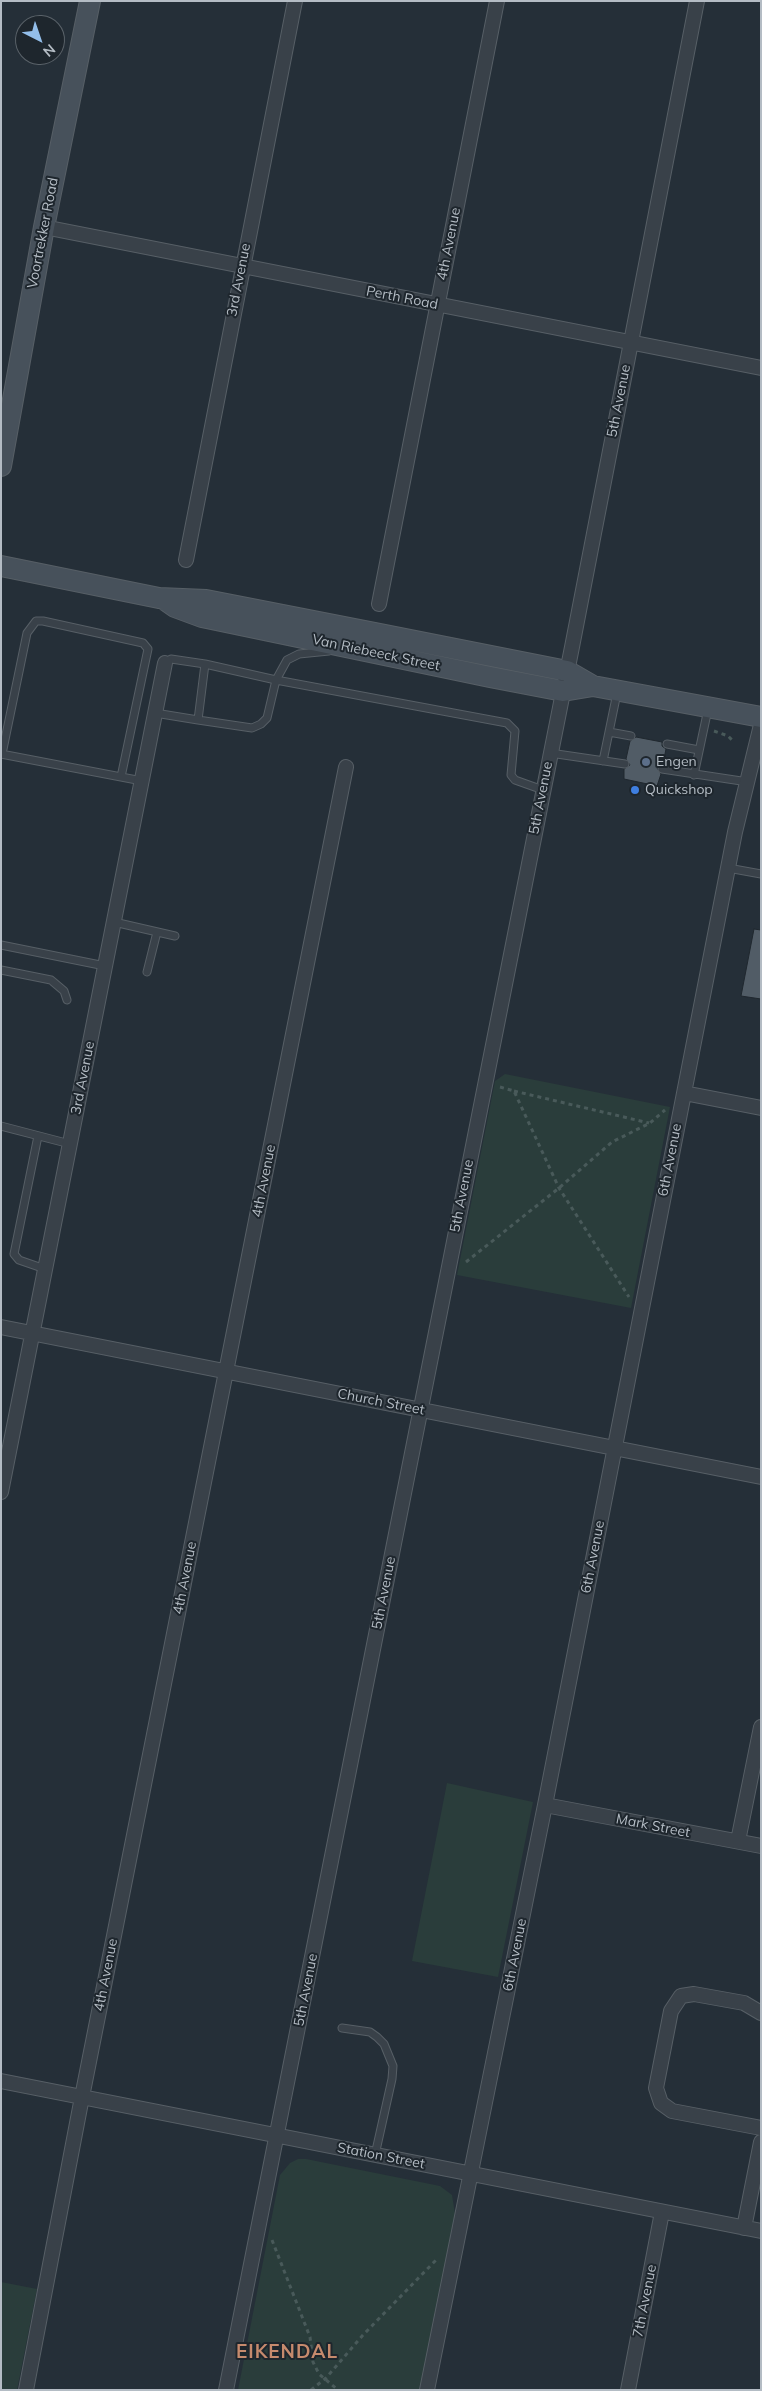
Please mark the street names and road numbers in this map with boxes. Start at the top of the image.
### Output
street label: Voortrekker Road [24,176,62,290]
street label: 4th Avenue [434,206,464,282]
street label: 3rd Avenue [224,242,254,318]
street label: Perth Road [365,283,439,313]
street label: 5th Avenue [604,363,634,439]
street label: Van Riebeeck Street [311,631,441,675]
street label: 5th Avenue [526,760,556,836]
street label: 3rd Avenue [68,1040,98,1116]
street label: 6th Avenue [655,1122,685,1198]
street label: 4th Avenue [249,1143,279,1219]
street label: 5th Avenue [447,1158,477,1234]
street label: Church Street [336,1385,426,1419]
street label: 6th Avenue [578,1519,608,1595]
street label: 4th Avenue [170,1540,200,1616]
street label: 5th Avenue [369,1555,399,1631]
street label: Mark Street [615,1811,691,1841]
street label: 6th Avenue [500,1917,530,1993]
street label: 4th Avenue [91,1937,121,2013]
street label: 5th Avenue [291,1952,321,2028]
street label: Station Street [336,2139,426,2173]
street label: 7th Avenue [630,2263,660,2339]

